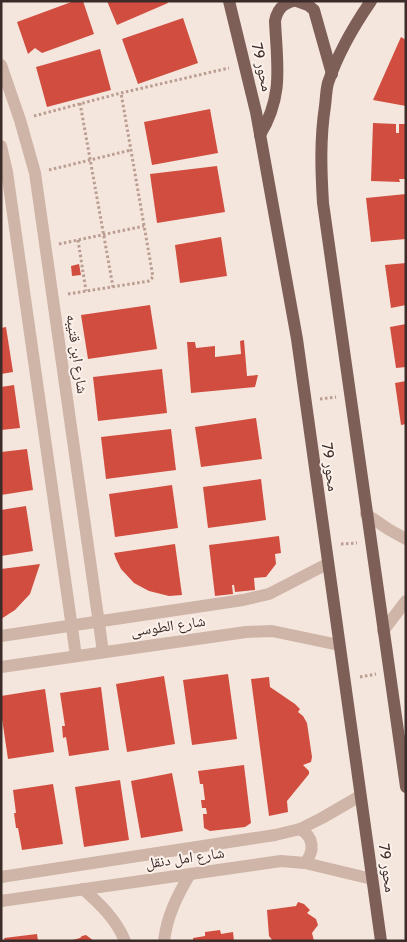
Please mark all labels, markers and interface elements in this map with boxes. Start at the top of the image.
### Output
street label: محور 79 [248,41,276,93]
street label: شارع ابن قتيبه [62,313,91,395]
street label: محور 79 [318,441,342,493]
street label: شارع الطوسى [129,612,207,641]
street label: محور 79 [375,842,399,894]
street label: شارع امل دنقل [144,844,226,873]

